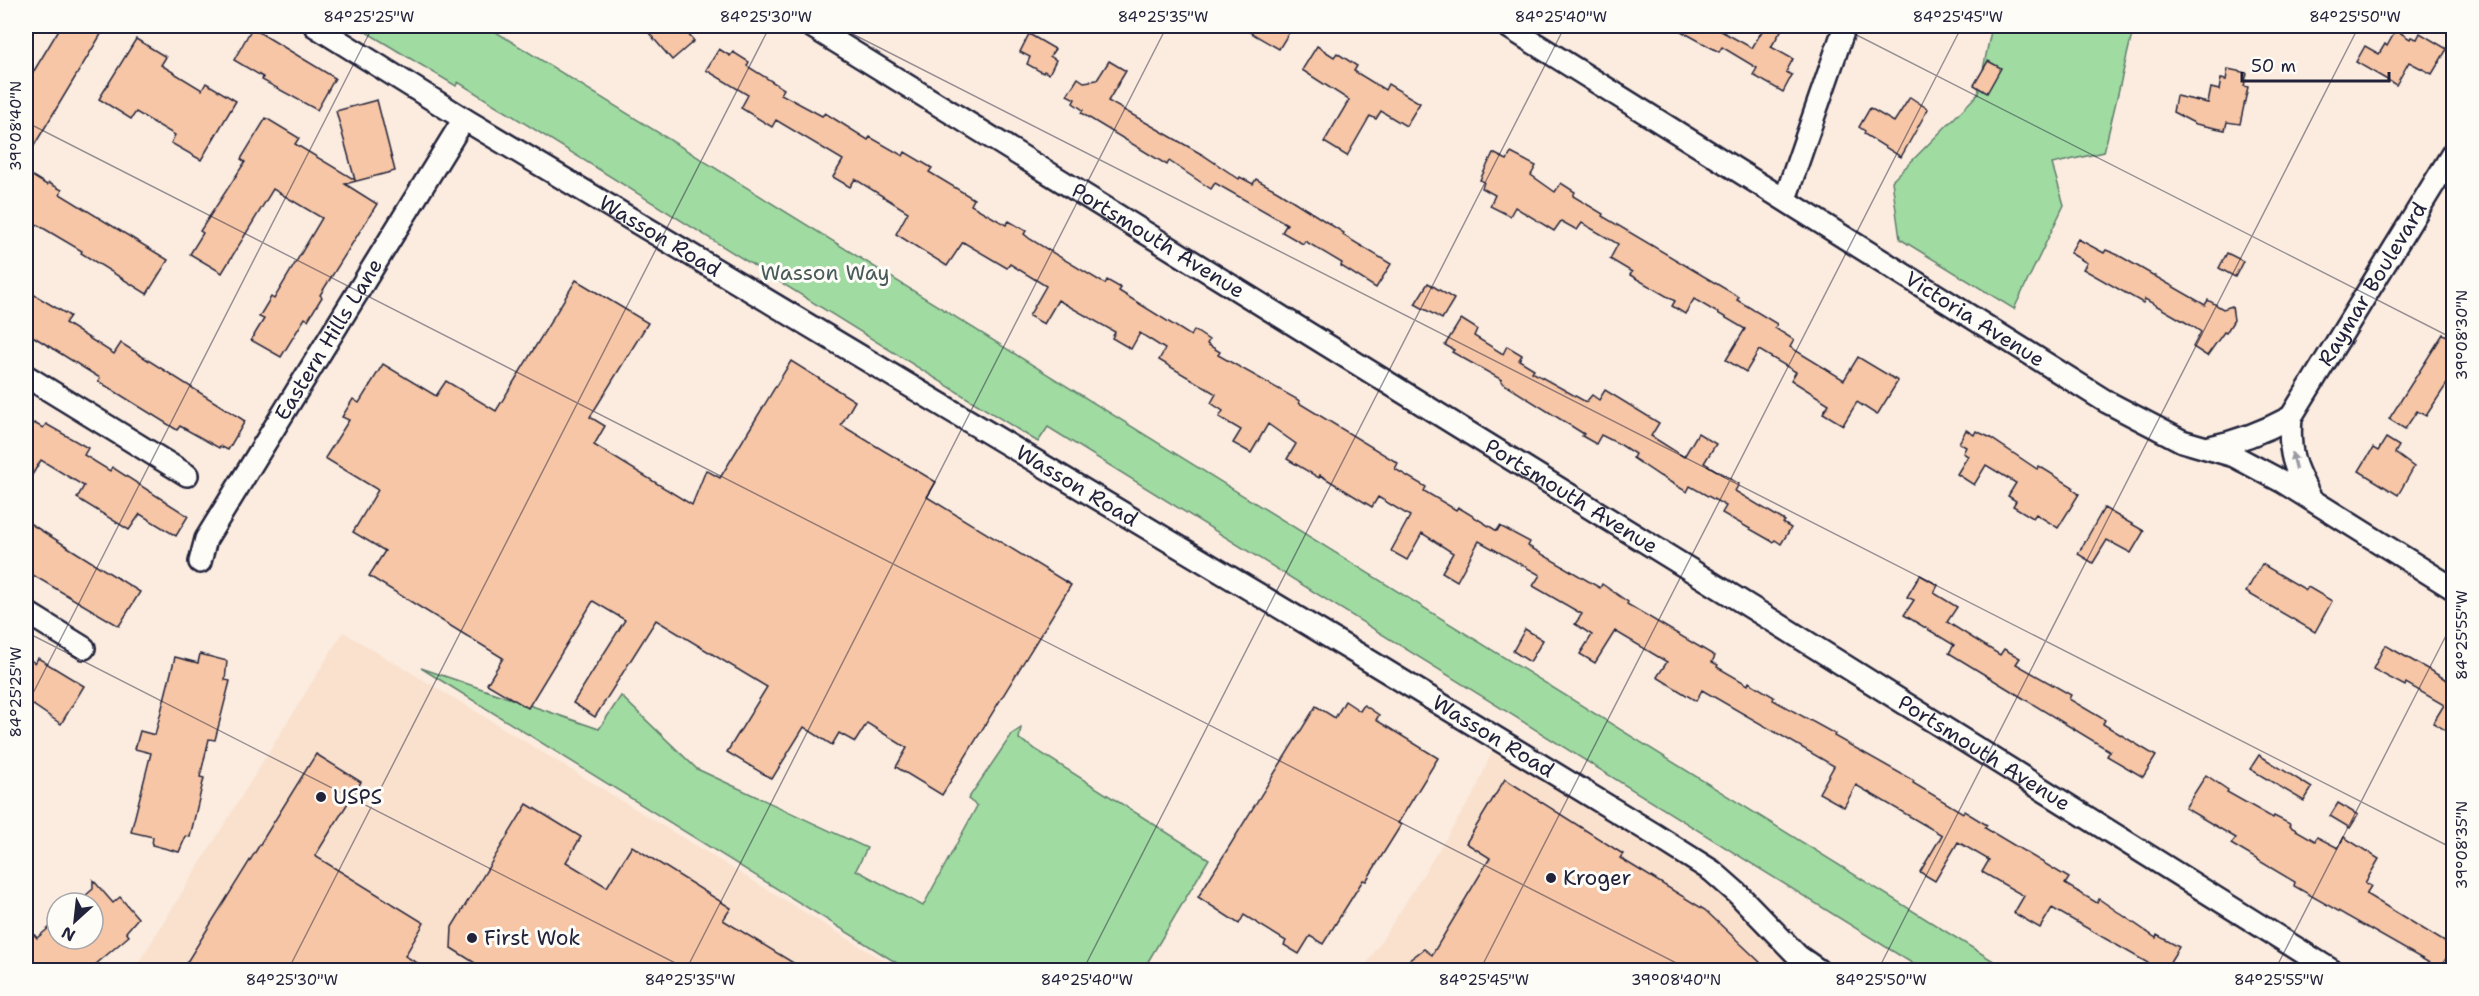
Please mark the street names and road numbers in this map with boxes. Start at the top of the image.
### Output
street label: Portsmouth Avenue [1066,176,1250,305]
street label: Wasson Road [594,189,726,284]
street label: Raymar Boulevard [2311,197,2433,371]
street label: Eastern Hills Lane [268,253,389,426]
street label: Victoria Avenue [1900,265,2050,373]
street label: Portsmouth Avenue [1480,432,1663,560]
street label: Wasson Road [1011,438,1143,533]
street label: Portsmouth Avenue [1892,688,2076,817]
street label: Wasson Road [1427,689,1560,784]

